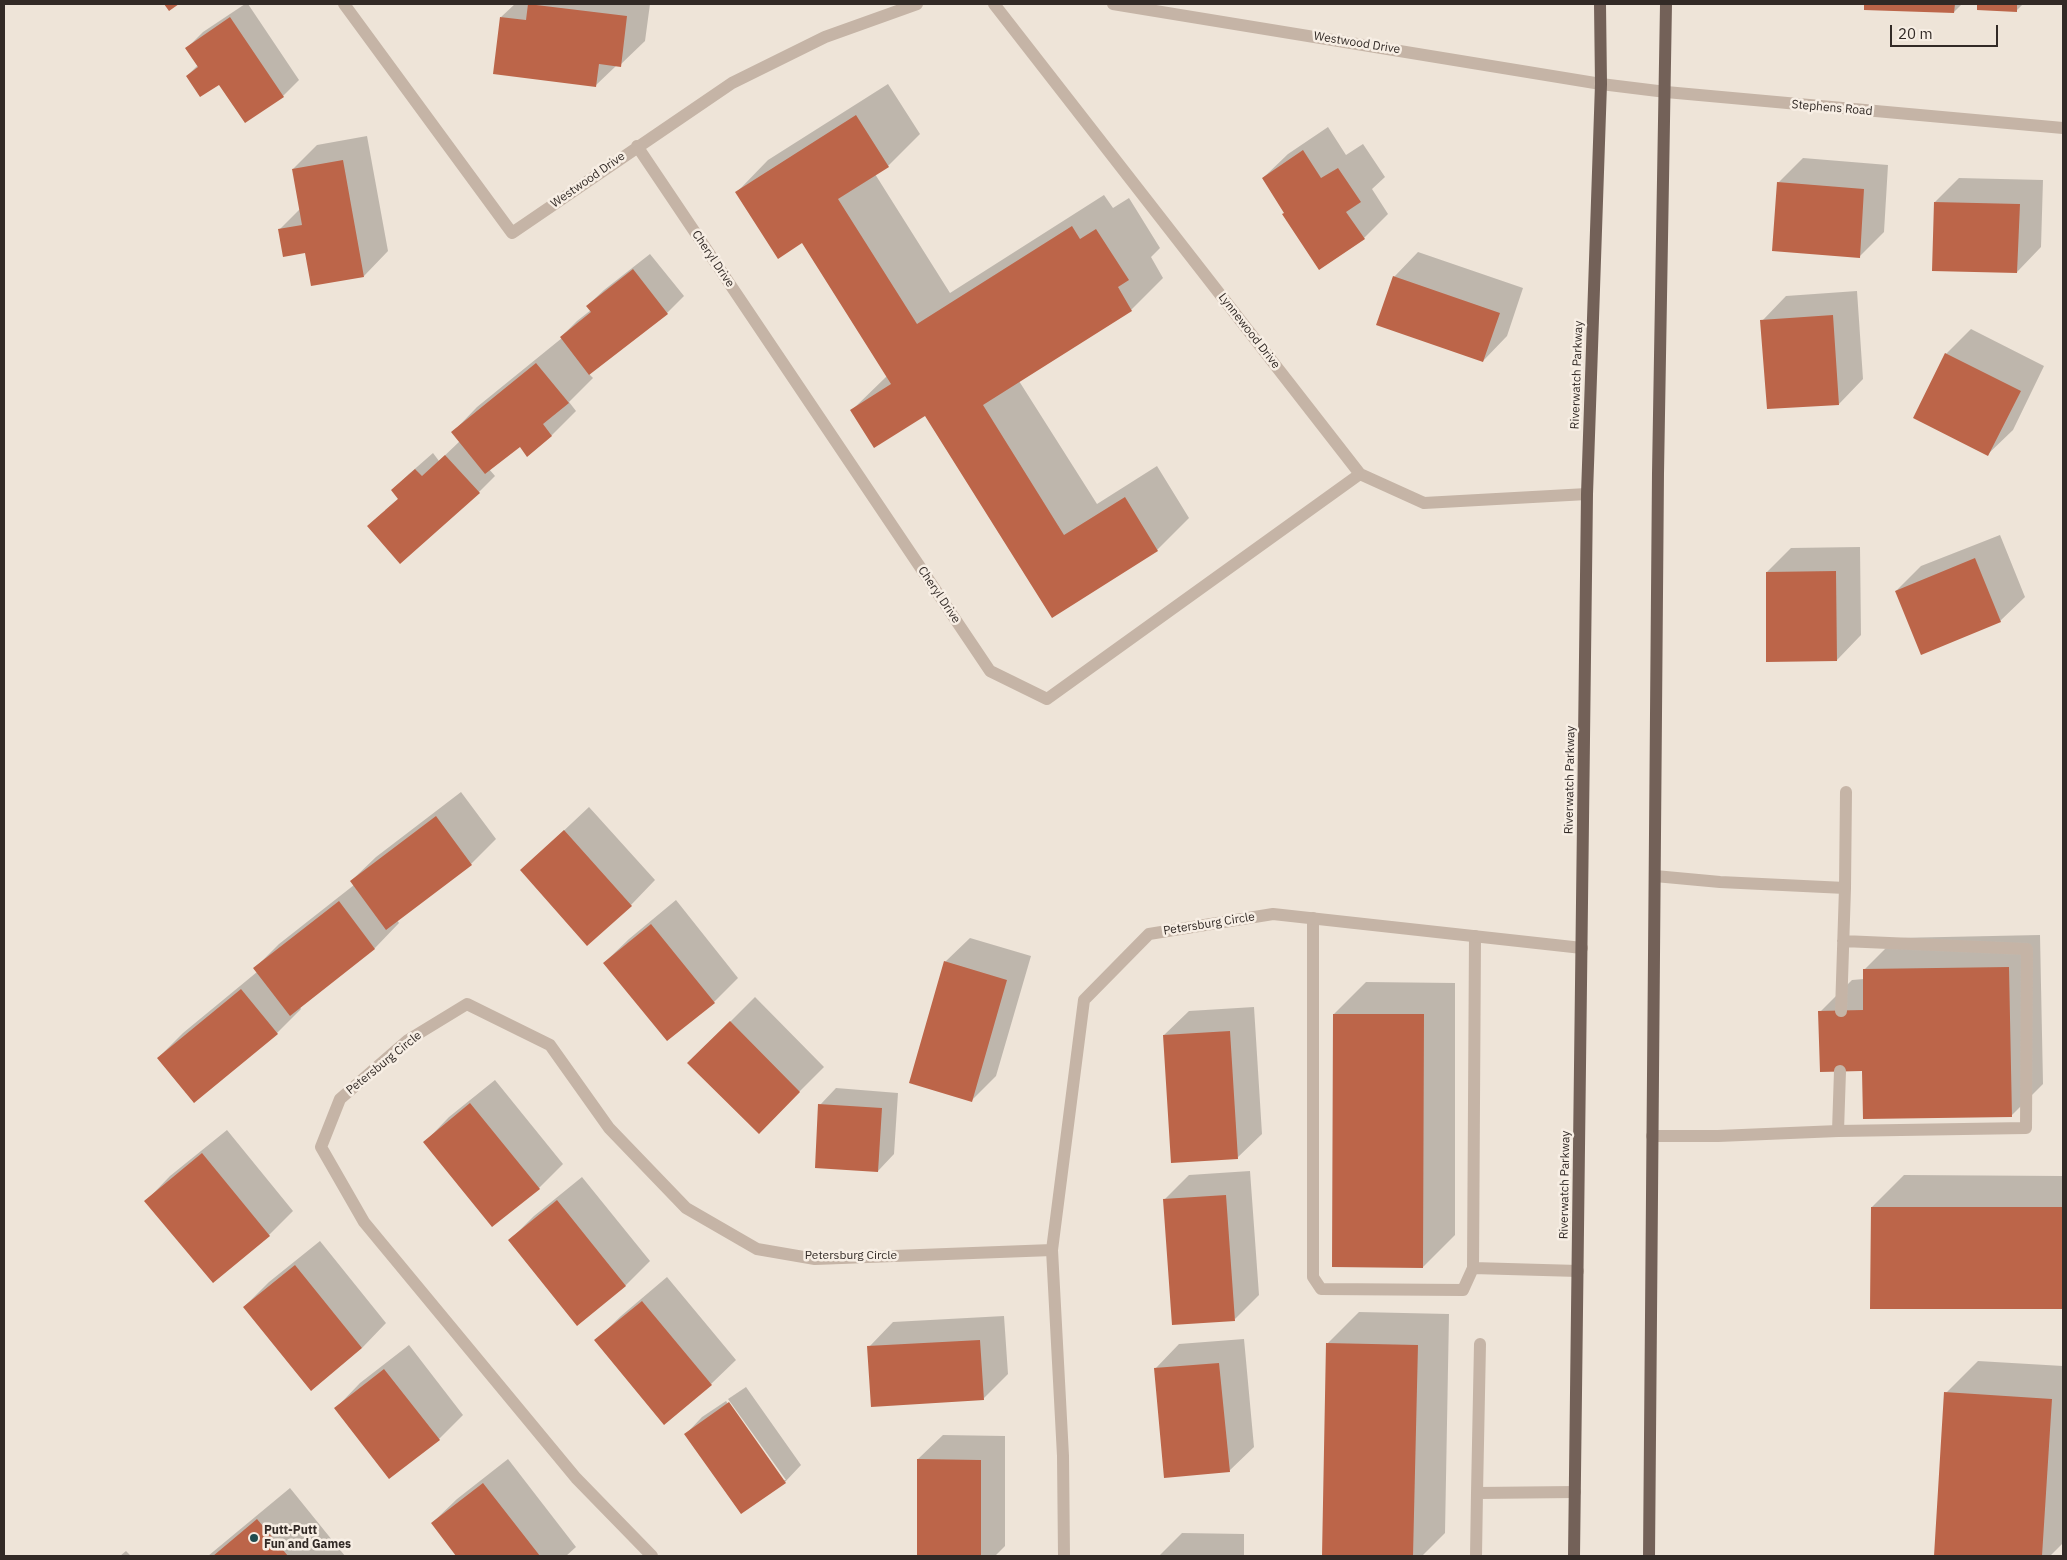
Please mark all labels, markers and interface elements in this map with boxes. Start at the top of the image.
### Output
scale bar [1892,15,2000,47]
text: 20 m [1898,24,1933,43]
street label: Westwood Drive [1313,29,1401,57]
street label: Stephens Road [1791,97,1873,119]
street label: Westwood Drive [548,149,628,211]
street label: Cheryl Drive [689,228,737,290]
street label: Lynnewood Drive [1215,290,1283,372]
street label: Riverwatch Parkway [1568,320,1586,430]
street label: Cheryl Drive [915,564,963,626]
street label: Riverwatch Parkway [1562,726,1578,834]
street label: Petersburg Circle [1162,910,1256,938]
street label: Petersburg Circle [344,1028,424,1098]
street label: Riverwatch Parkway [1557,1131,1573,1239]
street label: Petersburg Circle [805,1249,897,1263]
place label: Putt-Putt Fun and Games [264,1524,351,1552]
marker: Putt-Putt Fun and Games [248,1532,260,1544]

